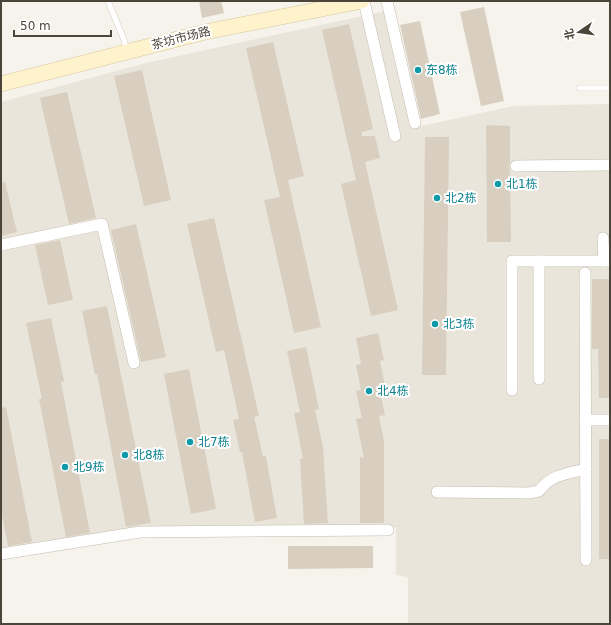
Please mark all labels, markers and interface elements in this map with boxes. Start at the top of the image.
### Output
scale bar [14,12,111,38]
north arrow [559,12,599,52]
text: 50 m [20,19,51,33]
street label: 茶坊市场路 [150,24,212,52]
text: 北 [562,27,577,41]
place label: 东8栋 [426,63,458,77]
marker: 东8栋 [413,65,423,75]
place label: 北1栋 [506,177,538,191]
marker: 北1栋 [493,179,503,189]
place label: 北2栋 [445,191,477,205]
marker: 北2栋 [432,193,442,203]
place label: 北3栋 [443,317,475,331]
marker: 北3栋 [430,319,440,329]
place label: 北4栋 [377,384,409,398]
marker: 北4栋 [364,386,374,396]
place label: 北7栋 [198,435,230,449]
marker: 北7栋 [185,437,195,447]
place label: 北8栋 [133,448,165,462]
marker: 北8栋 [120,450,130,460]
place label: 北9栋 [73,460,105,474]
marker: 北9栋 [60,462,70,472]

